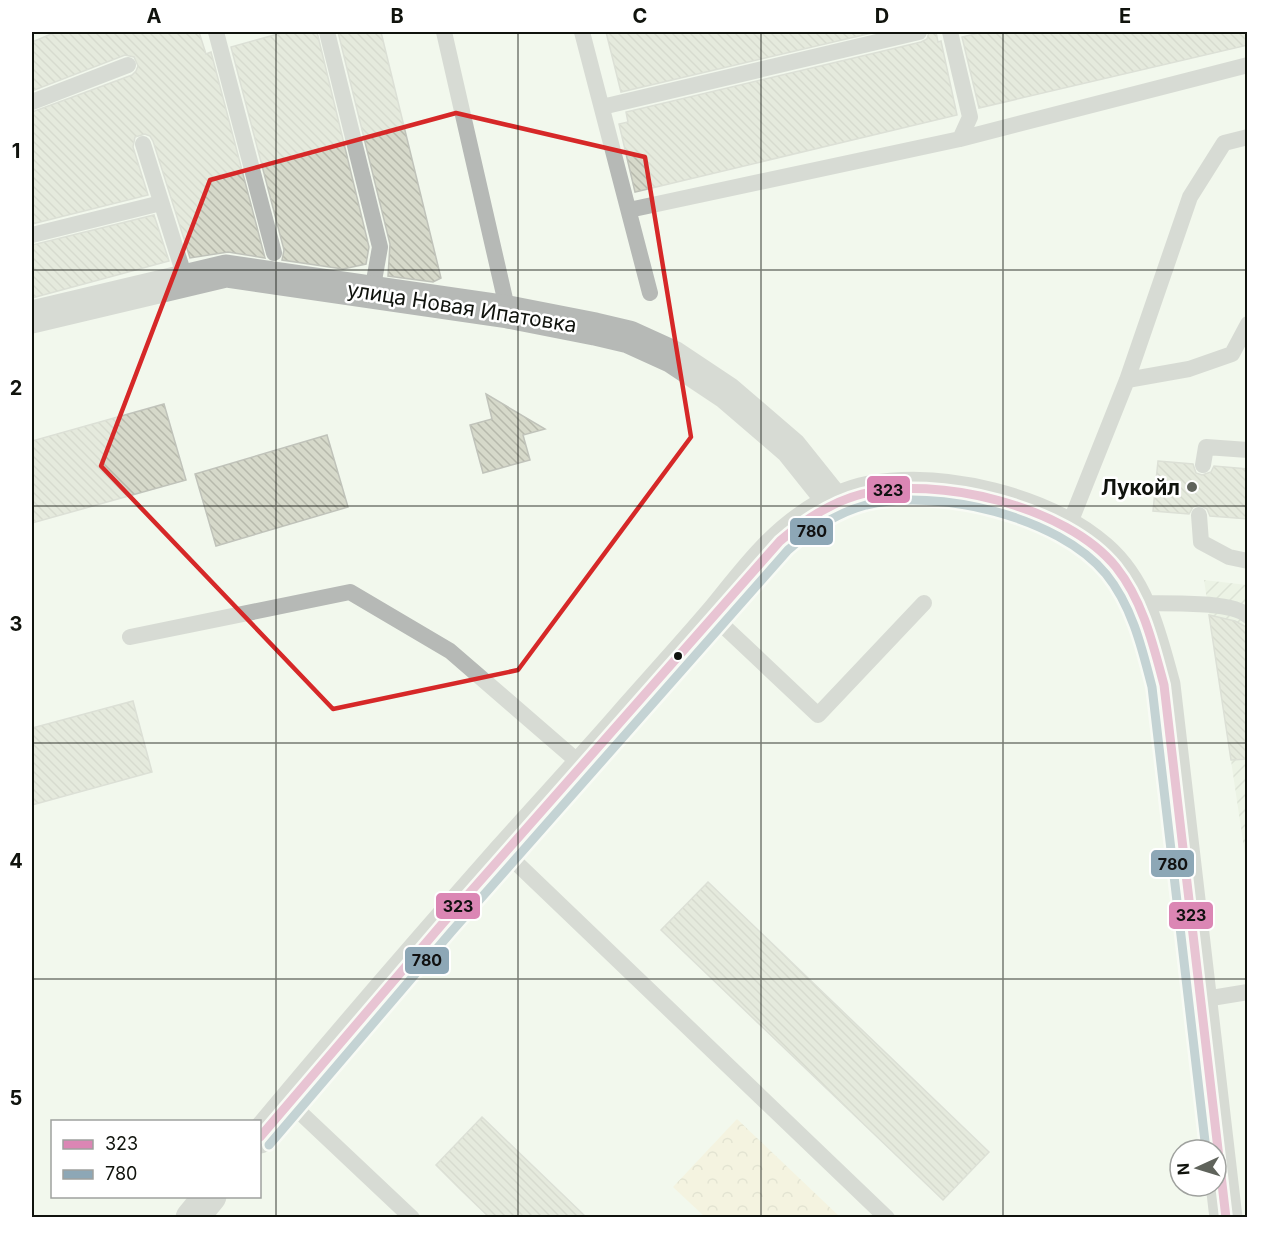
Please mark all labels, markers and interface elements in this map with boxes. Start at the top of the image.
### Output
text: A [147,4,162,28]
text: B [390,4,404,28]
text: C [633,4,647,28]
text: D [875,4,889,28]
text: E [1119,4,1131,28]
text: 1 [12,139,20,163]
street label: улица Новая Ипатовка [345,277,579,337]
text: 2 [10,376,22,400]
line badge: 323 [866,475,911,504]
place label: Лукойл [1101,475,1180,500]
text: 323 [873,480,903,500]
marker: Лукойл [1185,480,1199,494]
line badge: 780 [789,517,834,546]
text: 780 [797,521,827,541]
text: 3 [10,612,22,636]
unlabelled marker [672,650,684,662]
text: 4 [9,849,23,873]
line badge: 780 [1150,849,1195,878]
text: 780 [1158,854,1188,874]
line badge: 323 [435,892,481,920]
text: 323 [443,896,473,916]
line badge: 323 [1168,901,1214,930]
text: 323 [1176,905,1206,925]
line badge: 780 [404,946,450,975]
text: 780 [412,950,442,970]
text: 5 [10,1086,22,1110]
legend [51,1120,261,1198]
text: 323 [105,1133,138,1154]
north arrow [1168,1138,1228,1198]
text: N [1173,1162,1193,1176]
text: 780 [105,1163,137,1184]

